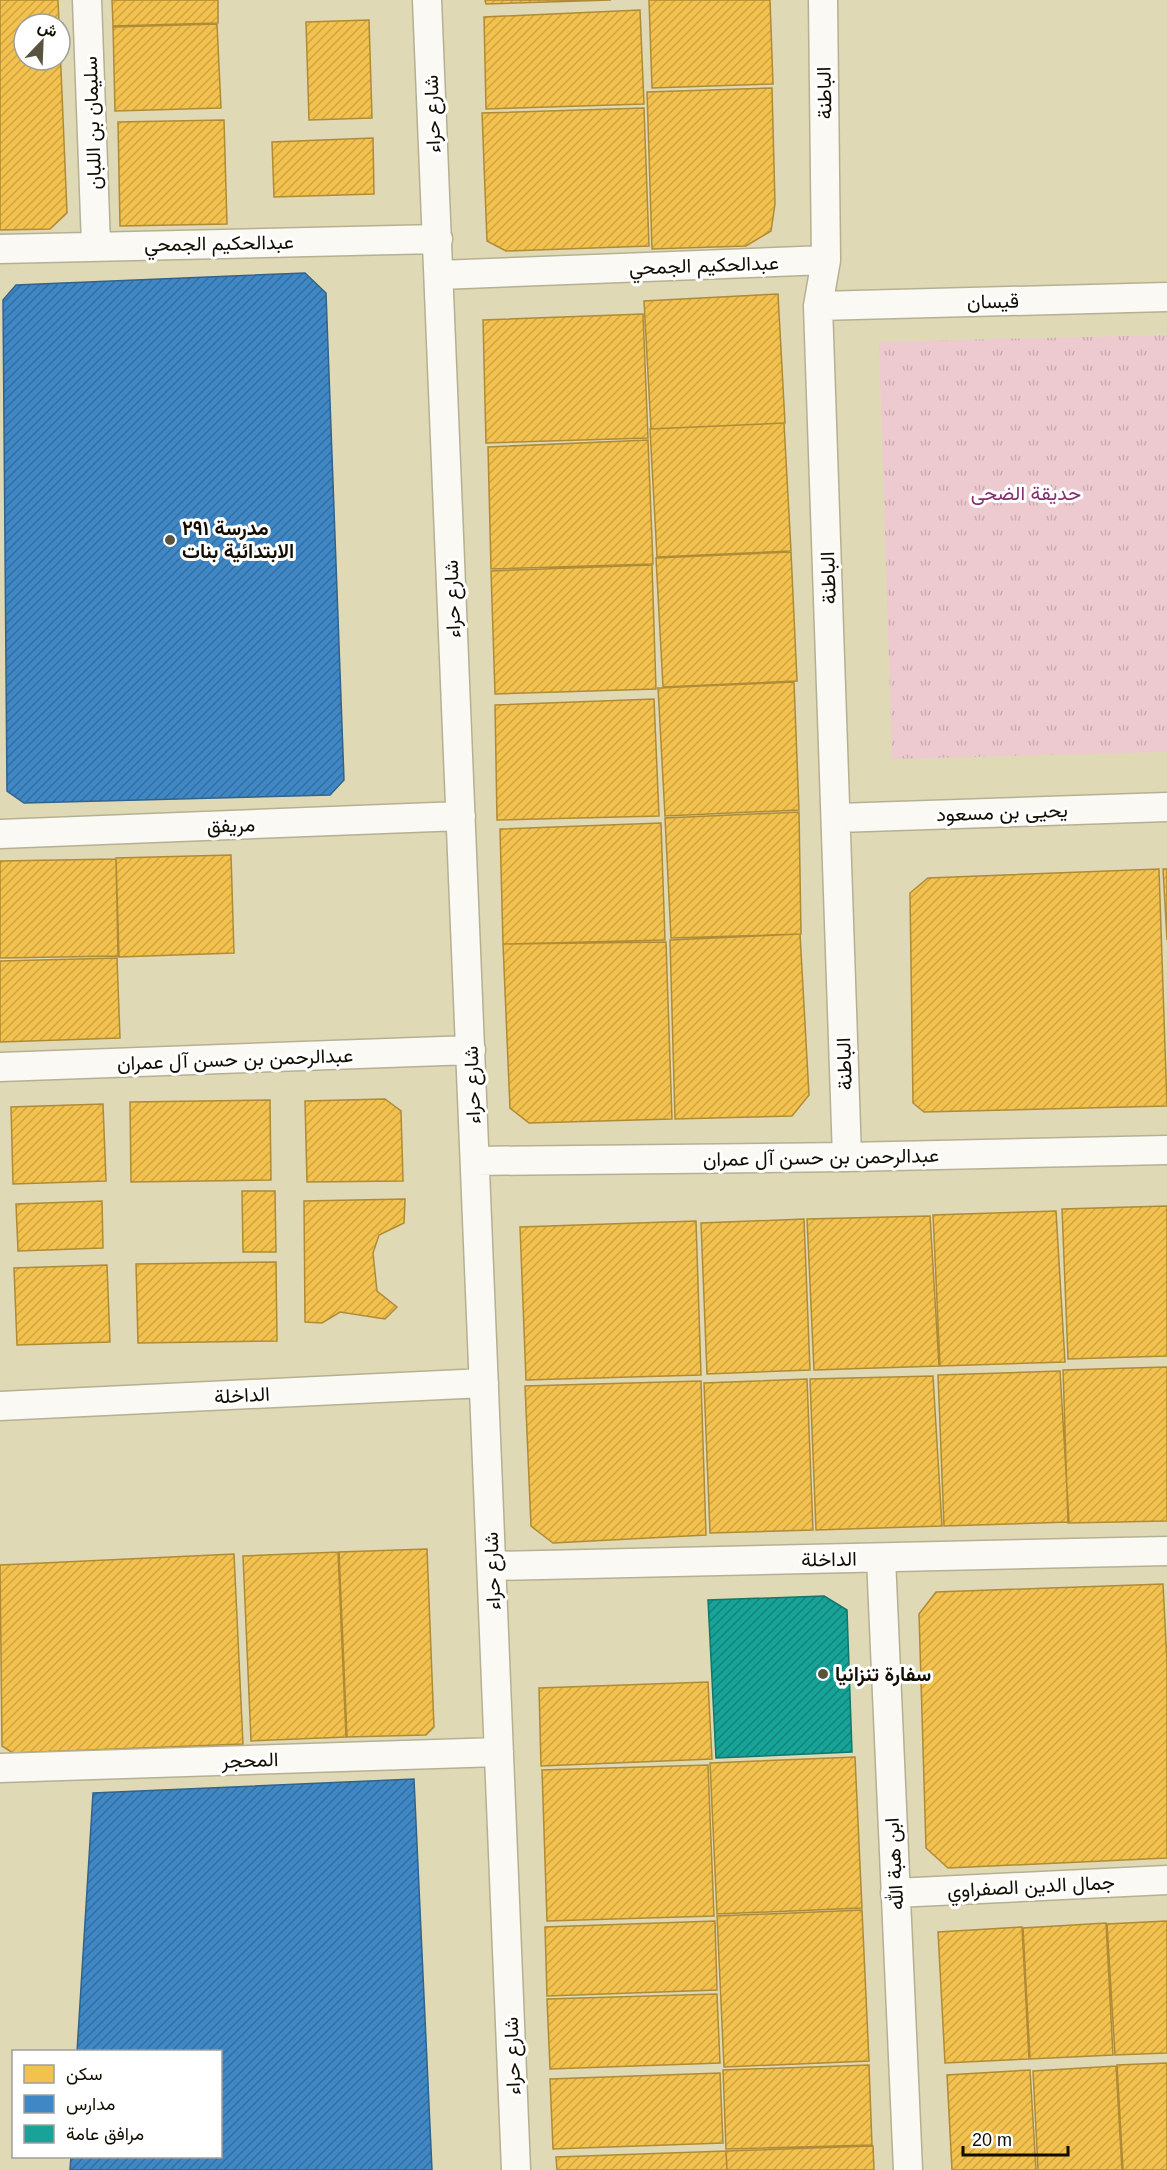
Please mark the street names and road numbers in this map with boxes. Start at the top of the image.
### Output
street label: سليمان بن اللبان [79,56,106,190]
street label: الباطنة [813,66,836,120]
street label: شارع حراء [420,74,447,154]
street label: عبدالحكيم الجمحي [144,231,294,261]
street label: عبدالحكيم الجمحي [629,251,779,285]
street label: قيسان [967,290,1019,313]
street label: الباطنة [816,551,841,605]
street label: شارع حراء [440,559,467,639]
street label: يحيى بن مسعود [936,799,1068,827]
street label: مريفق [206,813,256,839]
street label: الباطنة [832,1037,857,1091]
street label: عبدالرحمن بن حسن آل عمران [117,1044,354,1076]
street label: شارع حراء [460,1045,487,1125]
street label: عبدالرحمن بن حسن آل عمران [703,1144,939,1172]
street label: الداخلة [214,1383,270,1407]
street label: شارع حراء [480,1531,507,1611]
street label: الداخلة [801,1548,857,1570]
street label: المحجر [220,1748,279,1774]
street label: ابن هبة الله [880,1817,908,1911]
street label: جمال الدين الصفراوي [947,1871,1116,1907]
street label: شارع حراء [500,2016,527,2096]

